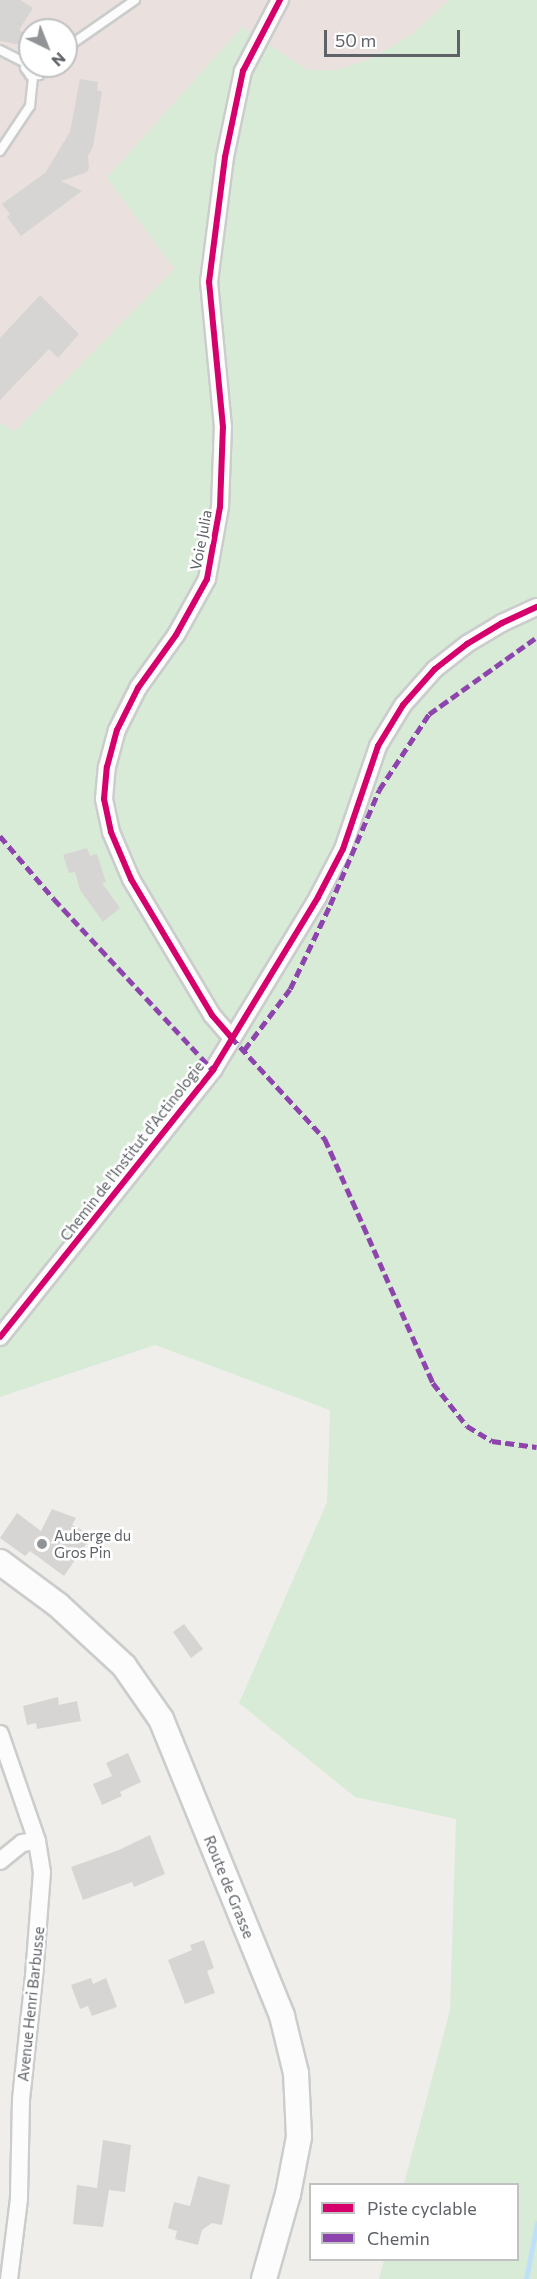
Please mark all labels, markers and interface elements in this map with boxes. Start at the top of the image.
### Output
north arrow [18,18,78,78]
scale bar [327,18,464,56]
text: 50 m [335,29,376,51]
text: N [48,49,70,71]
street label: Voie Julia [186,508,216,572]
street label: Chemin de l'Institut d'Actinologie [56,1058,208,1244]
place label: Auberge du Gros Pin [54,1526,131,1561]
marker: Auberge du Gros Pin [35,1537,49,1551]
street label: Route de Grasse [200,1833,258,1941]
street label: Avenue Henri Barbusse [14,1926,48,2082]
legend [309,2183,519,2261]
text: Piste cyclable [367,2197,477,2219]
text: Chemin [367,2227,430,2249]

